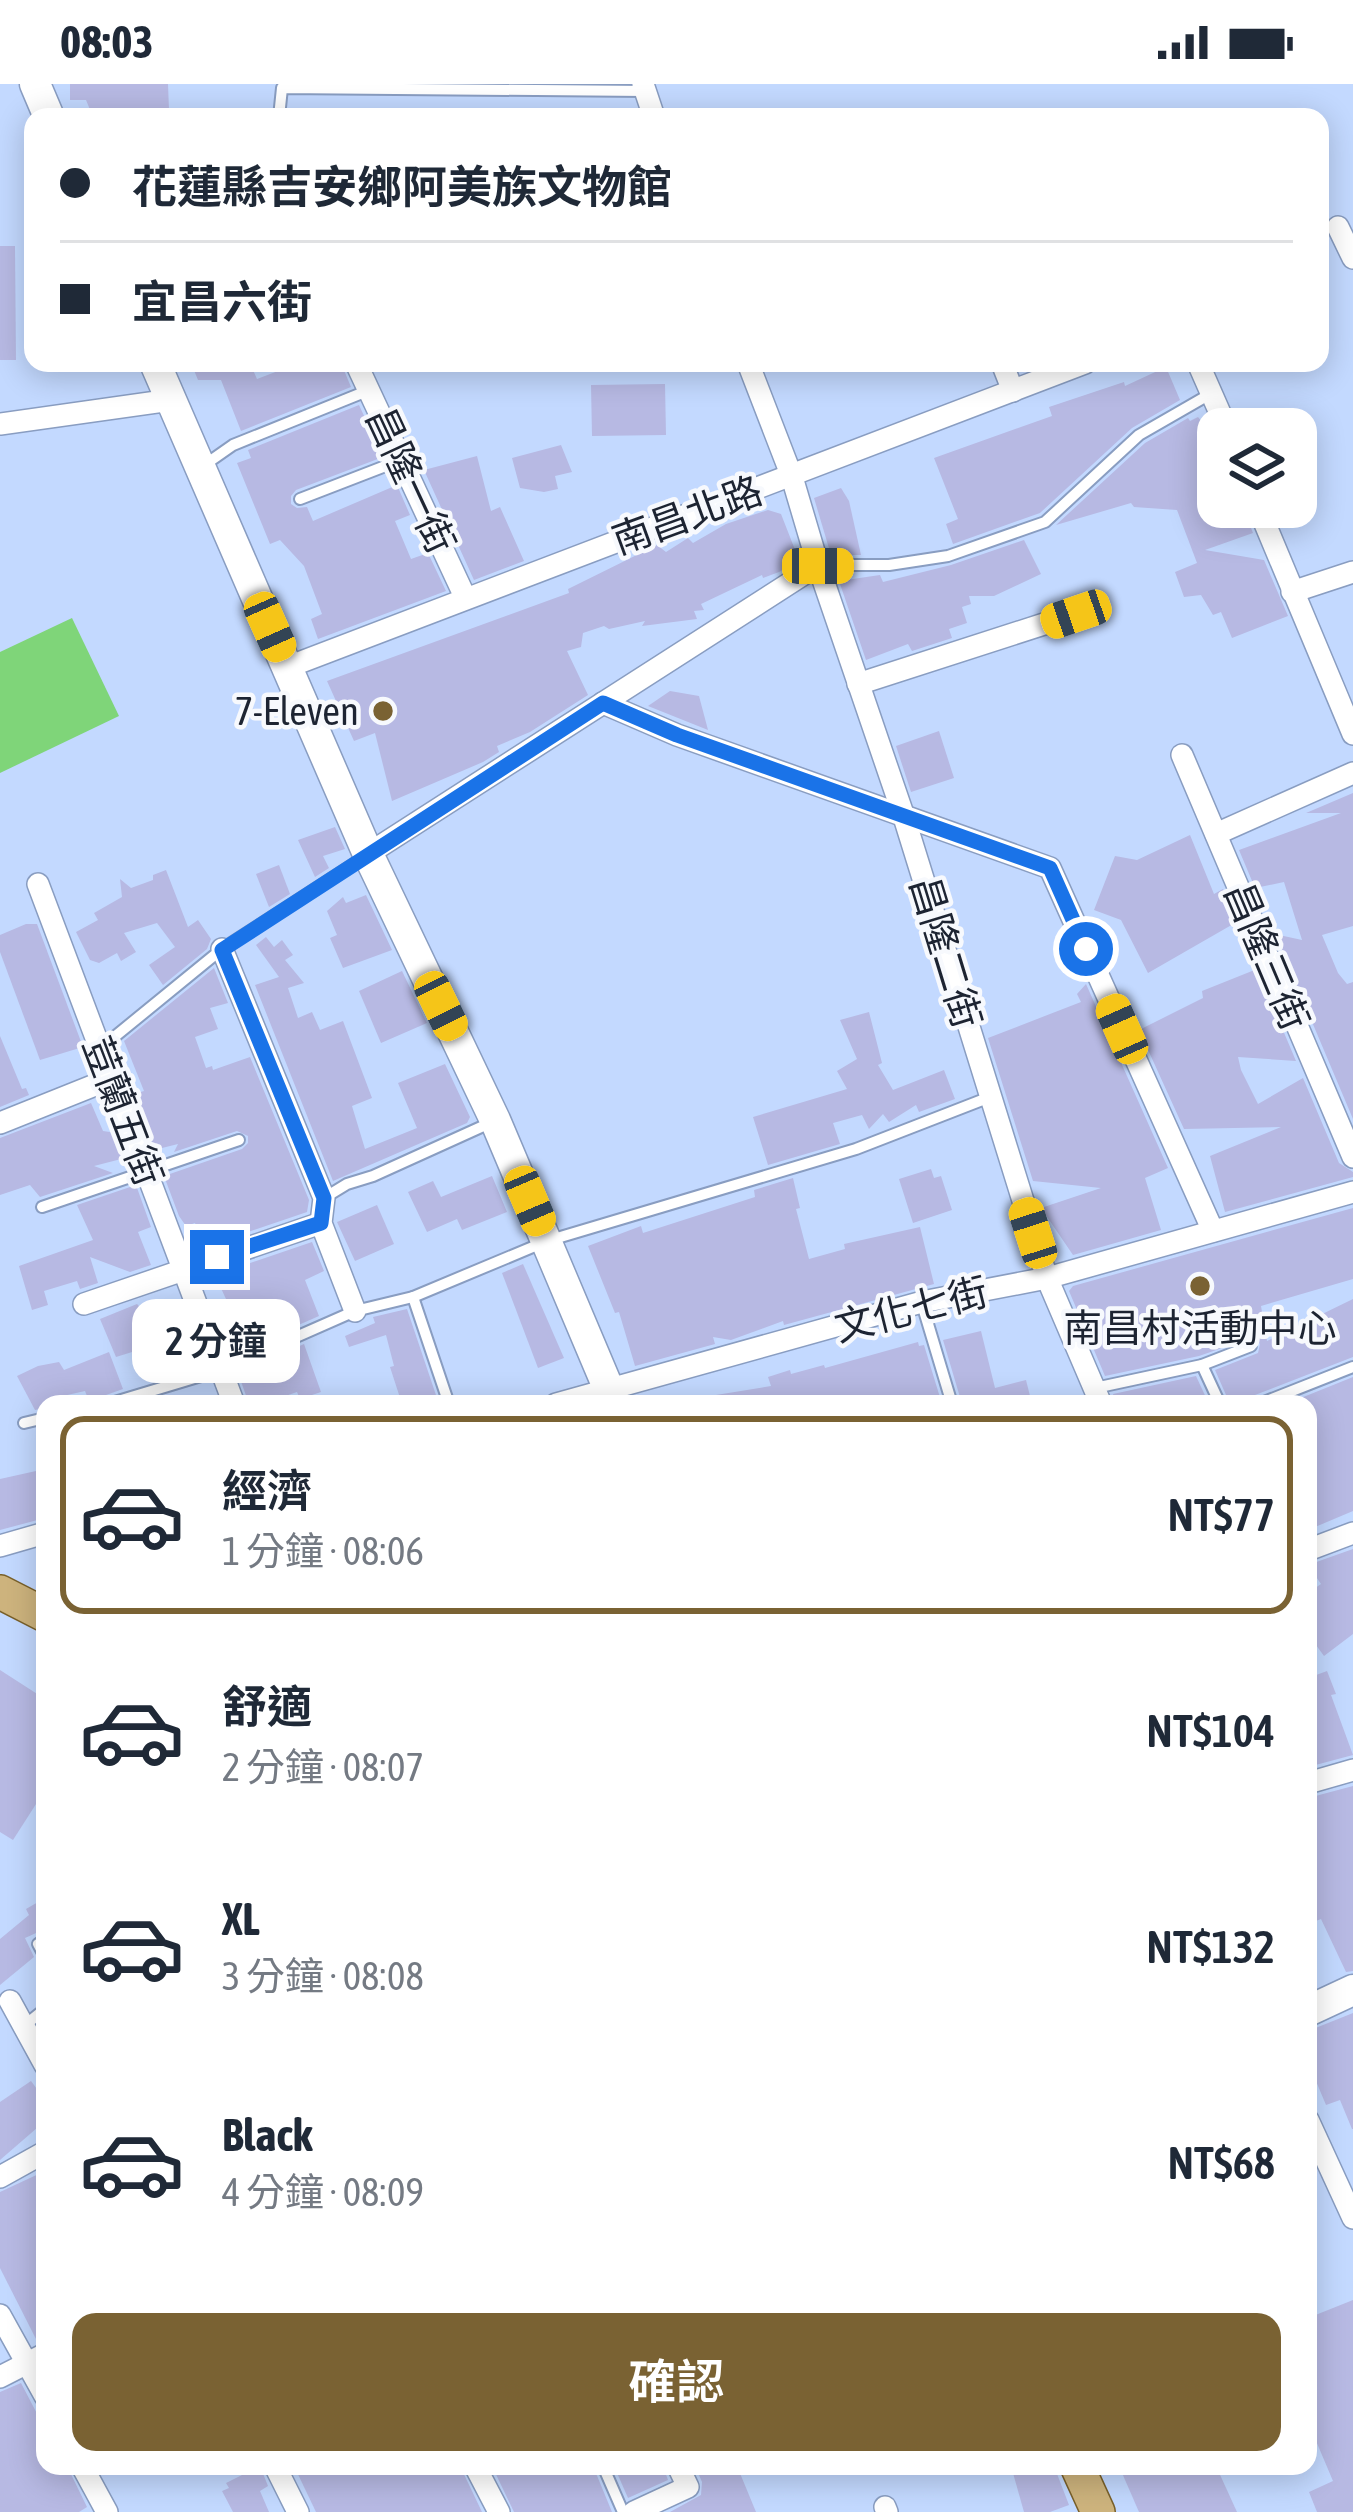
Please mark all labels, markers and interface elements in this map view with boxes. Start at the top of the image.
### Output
text: 08:03 [60,16,154,68]
text: 花蓮縣吉安鄉阿美族文物館 [132,161,672,213]
text: 宜昌六街 [132,276,312,328]
street label: 昌隆一街 [358,400,464,560]
map controls [1197,408,1317,528]
button: layers [1197,408,1317,528]
street label: 南昌北路 [606,468,768,562]
car [782,548,854,584]
car [1036,585,1116,643]
car [239,587,301,667]
place label: 7-Eleven [235,689,359,733]
marker: 7-Eleven [370,698,396,724]
street label: 昌隆二街 [902,871,990,1033]
street label: 昌隆三街 [1216,876,1318,1036]
route start [1059,922,1113,976]
car [409,966,473,1046]
car [1091,989,1153,1069]
street label: 荳蘭五街 [75,1030,171,1192]
car [499,1161,561,1241]
car [1005,1193,1061,1273]
route end [190,1230,244,1284]
street label: 文化七街 [830,1269,992,1349]
marker: 南昌村活動中心 [1187,1273,1213,1299]
callout: 2 分鐘 [133,1299,301,1383]
place label: 南昌村活動中心 [1063,1306,1337,1350]
text: 2 分鐘 [165,1319,267,1363]
icon: car [78,1461,186,1569]
text: 經濟 [222,1465,312,1517]
text: NT$77 [1167,1489,1275,1541]
text: 1 分鐘 · 08:06 [222,1529,424,1573]
icon: car [78,1677,186,1785]
text: 舒適 [222,1681,312,1733]
text: NT$104 [1146,1705,1275,1757]
text: 2 分鐘 · 08:07 [222,1745,424,1789]
icon: car [78,1893,186,2001]
text: XL [222,1893,260,1945]
text: NT$132 [1146,1921,1275,1973]
text: 3 分鐘 · 08:08 [222,1954,424,1998]
icon: car [78,2109,186,2217]
text: Black [222,2109,313,2161]
text: NT$68 [1167,2137,1275,2189]
text: 4 分鐘 · 08:09 [222,2170,424,2214]
button: 確認 [72,2313,1281,2451]

